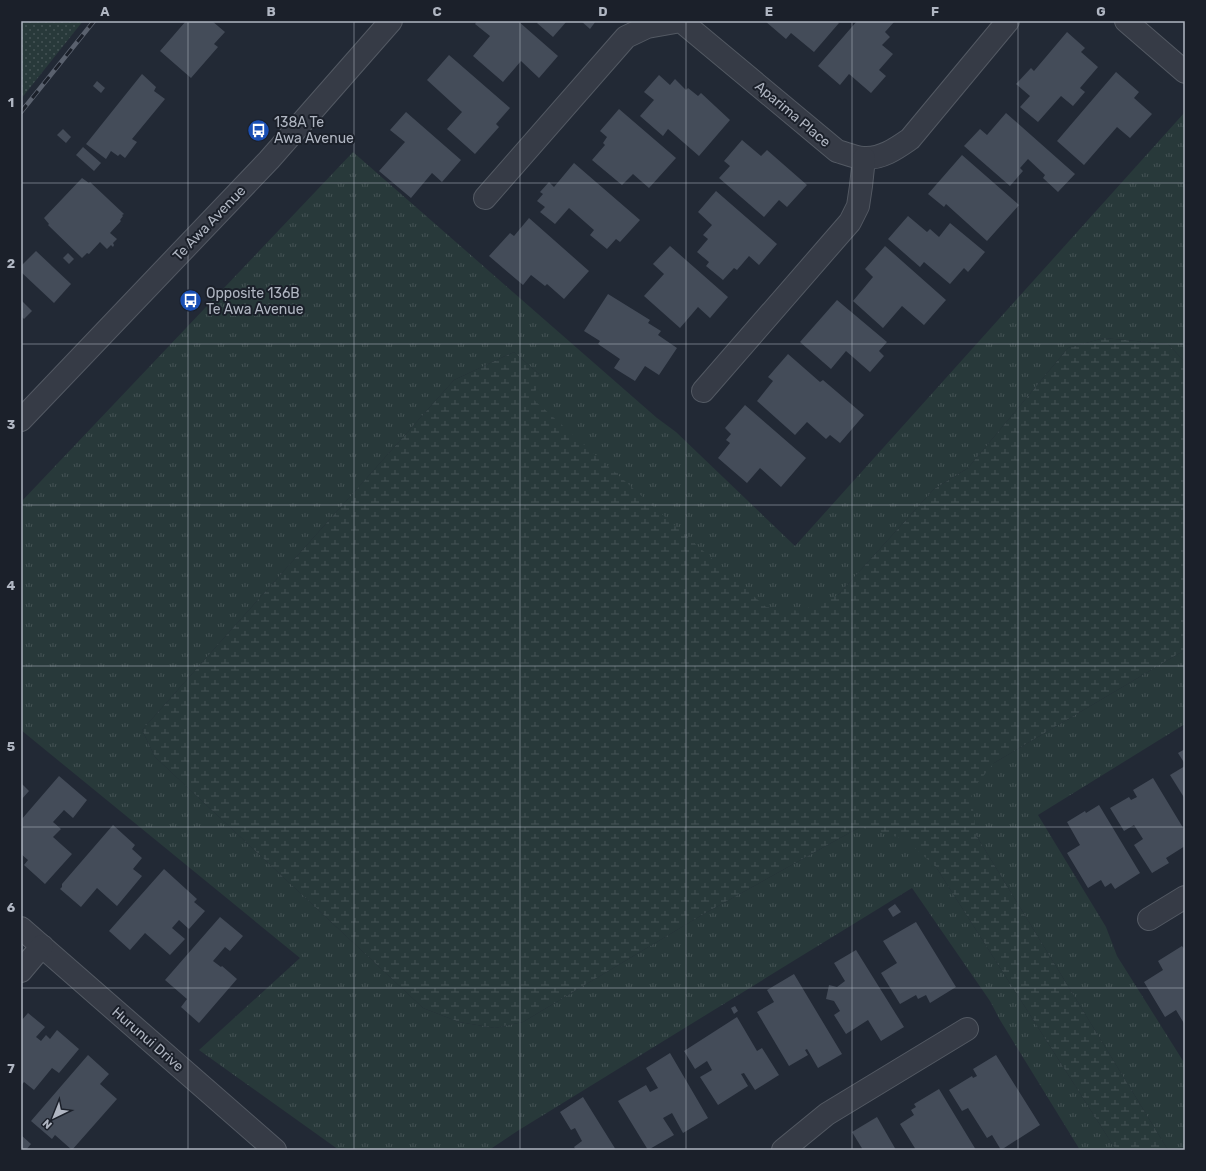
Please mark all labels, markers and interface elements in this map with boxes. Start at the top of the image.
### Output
text: A [100,4,110,19]
text: B [266,4,276,19]
text: C [432,4,442,19]
text: D [598,4,608,19]
text: E [765,4,773,19]
text: F [931,4,939,19]
text: G [1096,4,1106,19]
street label: Aparima Place [751,78,834,151]
text: 1 [8,95,14,110]
place label: 138A Te Awa Avenue [274,114,354,147]
bus stop icon: 138A Te Awa Avenue [246,117,272,143]
street label: Te Awa Avenue [169,182,249,264]
text: 2 [7,256,15,271]
place label: Opposite 136B Te Awa Avenue [206,285,304,318]
bus stop icon: Opposite 136B Te Awa Avenue [177,288,203,314]
text: 3 [7,417,16,432]
text: 4 [7,578,16,593]
text: 5 [7,739,15,754]
text: 6 [7,900,16,915]
street label: Hurunui Drive [108,1004,187,1075]
text: 7 [7,1061,15,1076]
north arrow [34,1097,74,1137]
text: N [40,1116,55,1131]

